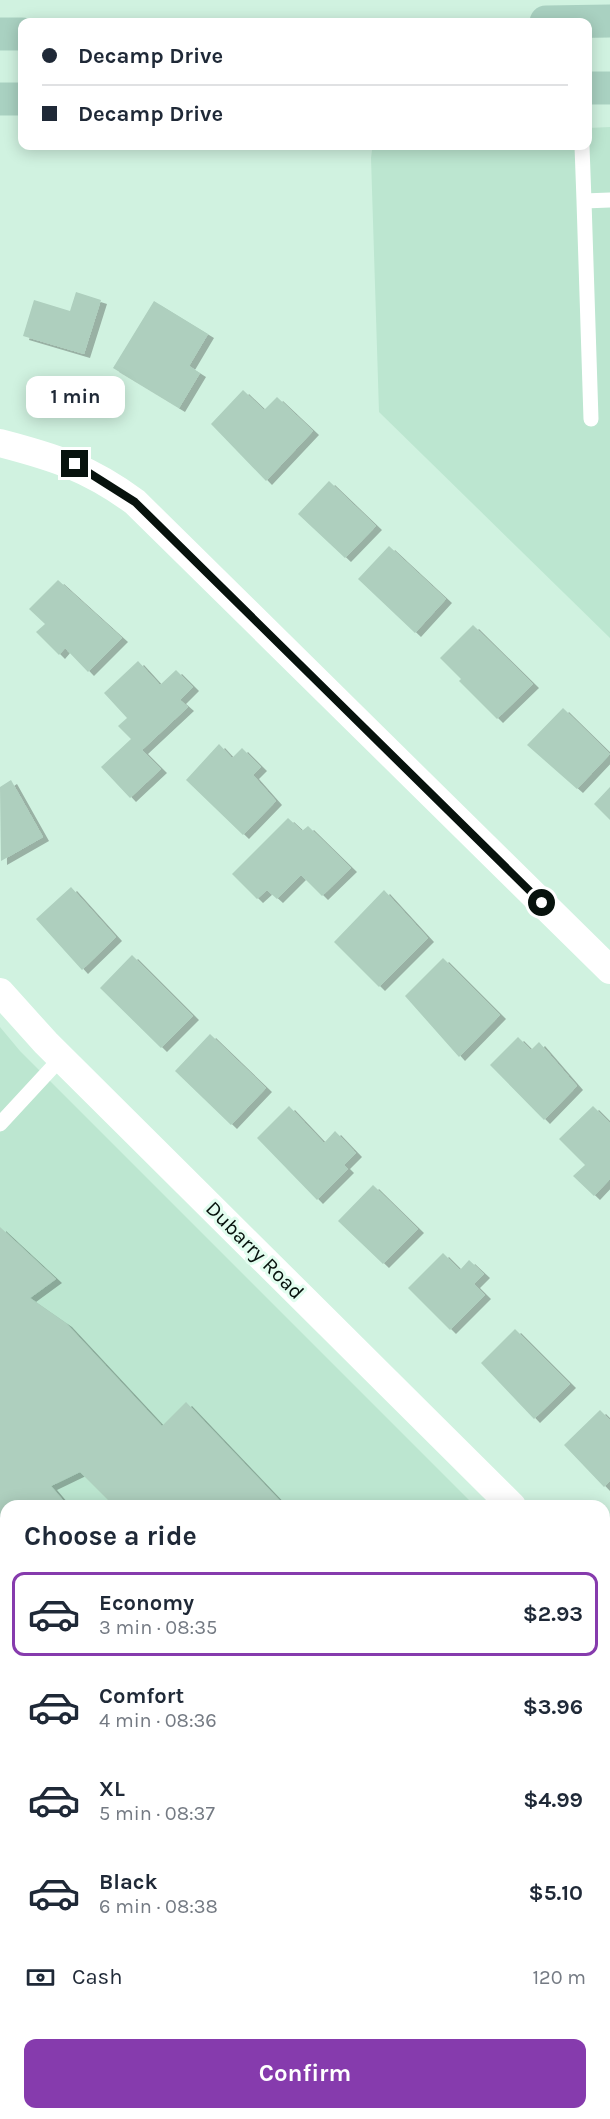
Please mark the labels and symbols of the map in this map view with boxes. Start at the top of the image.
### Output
callout: 1 min [26,377,124,419]
route end [61,450,88,477]
route start [528,889,555,916]
street label: Dubarry Road [201,1196,309,1304]

